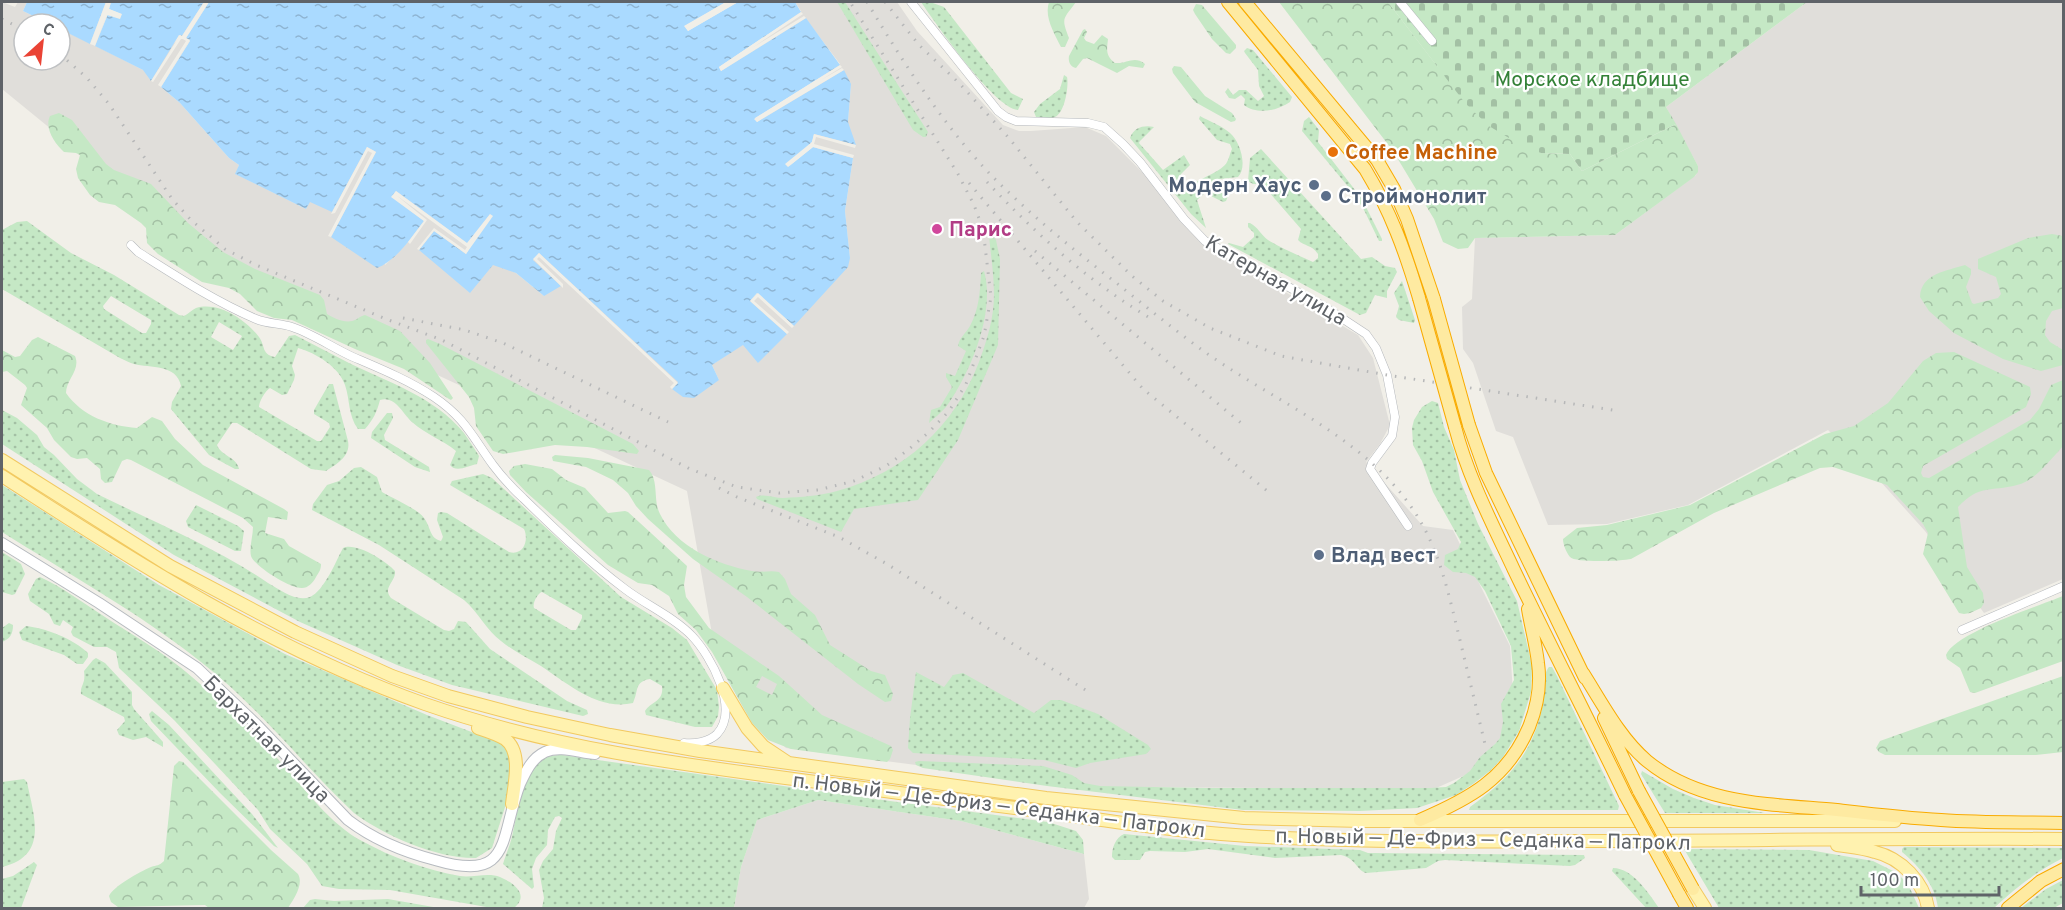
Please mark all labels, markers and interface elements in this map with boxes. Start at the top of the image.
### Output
north arrow [12,12,72,72]
text: С [39,19,57,42]
park label: Морское кладбище [1494,67,1690,94]
place label: Coffee Machine [1345,140,1498,167]
marker: Coffee Machine [1326,145,1340,159]
place label: Модерн Хаус [1168,173,1302,200]
marker: Модерн Хаус [1307,178,1321,192]
place label: Строймонолит [1338,184,1487,211]
marker: Строймонолит [1319,189,1333,203]
place label: Парис [949,217,1012,244]
marker: Парис [930,222,944,236]
street label: Катерная улица [1200,230,1351,333]
place label: Влад вест [1331,543,1436,570]
marker: Влад вест [1312,548,1326,562]
street label: Бархатная улица [197,671,335,809]
street label: п. Новый — Де-Фриз — Седанка — Патрокл [791,768,1207,845]
street label: п. Новый — Де-Фриз — Седанка — Патрокл [1275,823,1691,858]
scale bar [1861,859,1999,897]
text: 100 m [1870,870,1919,893]

